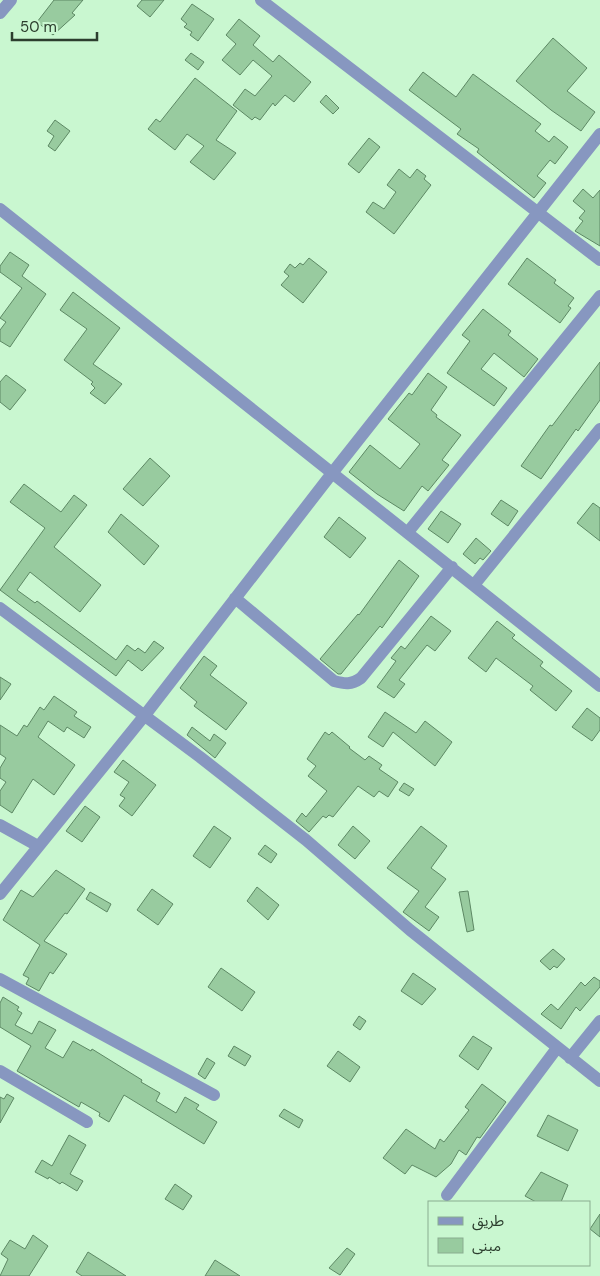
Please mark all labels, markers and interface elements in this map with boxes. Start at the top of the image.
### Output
scale bar [12,10,98,42]
text: 50 m [20,17,57,37]
legend [428,1201,590,1266]
text: طريق [472,1211,504,1231]
text: مبنى [472,1236,501,1256]

